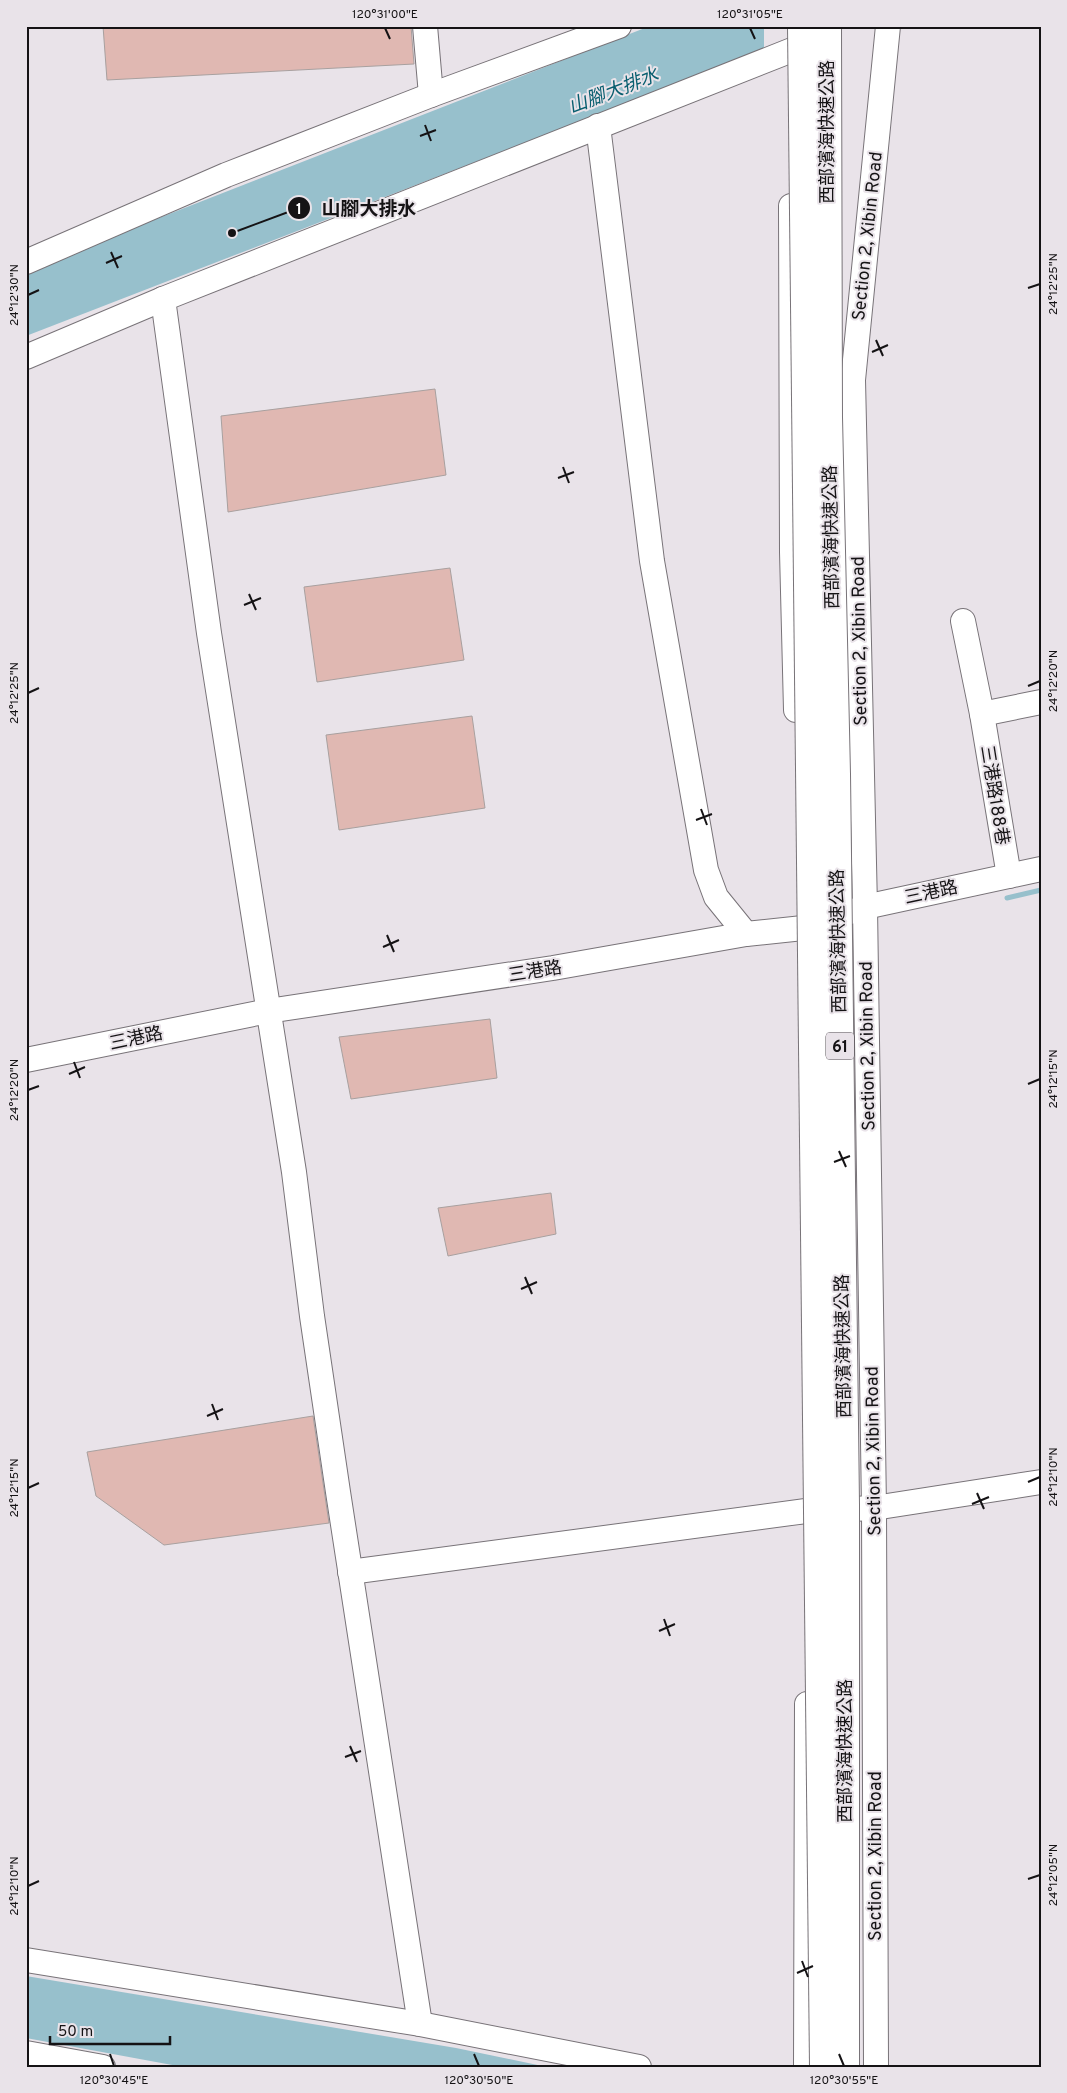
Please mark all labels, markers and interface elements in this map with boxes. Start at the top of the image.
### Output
text: 120°31'00"E [352,7,418,23]
text: 120°31'05"E [717,7,783,23]
street label: 西部濱海快速公路 [817,60,840,204]
water label: 山腳大排水 [565,63,663,120]
street label: Section 2, Xibin Road [848,151,889,322]
callout: 山腳大排水 [286,191,426,225]
text: 山腳大排水 [321,198,417,222]
text: 1 [296,201,302,220]
text: 24°12'25"N [1046,253,1062,315]
text: 24°12'30"N [7,264,23,326]
street label: 西部濱海快速公路 [820,465,845,609]
street label: Section 2, Xibin Road [848,556,873,726]
text: 24°12'20"N [1046,650,1062,712]
text: 24°12'25"N [7,662,23,724]
street label: 三港路188巷 [974,744,1013,847]
street label: 西部濱海快速公路 [827,869,852,1013]
street label: 三港路 [903,877,960,910]
street label: 三港路 [507,957,564,988]
street label: Section 2, Xibin Road [856,961,881,1131]
street label: 三港路 [108,1023,165,1056]
road number: 61 [826,1032,854,1060]
text: 24°12'15"N [1046,1049,1062,1109]
text: 24°12'20"N [7,1059,23,1121]
street label: 西部濱海快速公路 [832,1274,857,1418]
street label: Section 2, Xibin Road [862,1366,887,1536]
text: 24°12'10"N [1046,1447,1062,1507]
text: 24°12'15"N [7,1458,23,1518]
street label: 西部濱海快速公路 [835,1679,858,1823]
street label: Section 2, Xibin Road [865,1771,888,1941]
text: 24°12'05"N [1046,1844,1062,1906]
text: 24°12'10"N [7,1856,23,1916]
scale bar [50,2013,170,2045]
text: 50 m [58,2023,93,2042]
text: 120°30'45"E [80,2073,148,2089]
text: 120°30'50"E [445,2073,513,2089]
text: 120°30'55"E [810,2073,878,2089]

